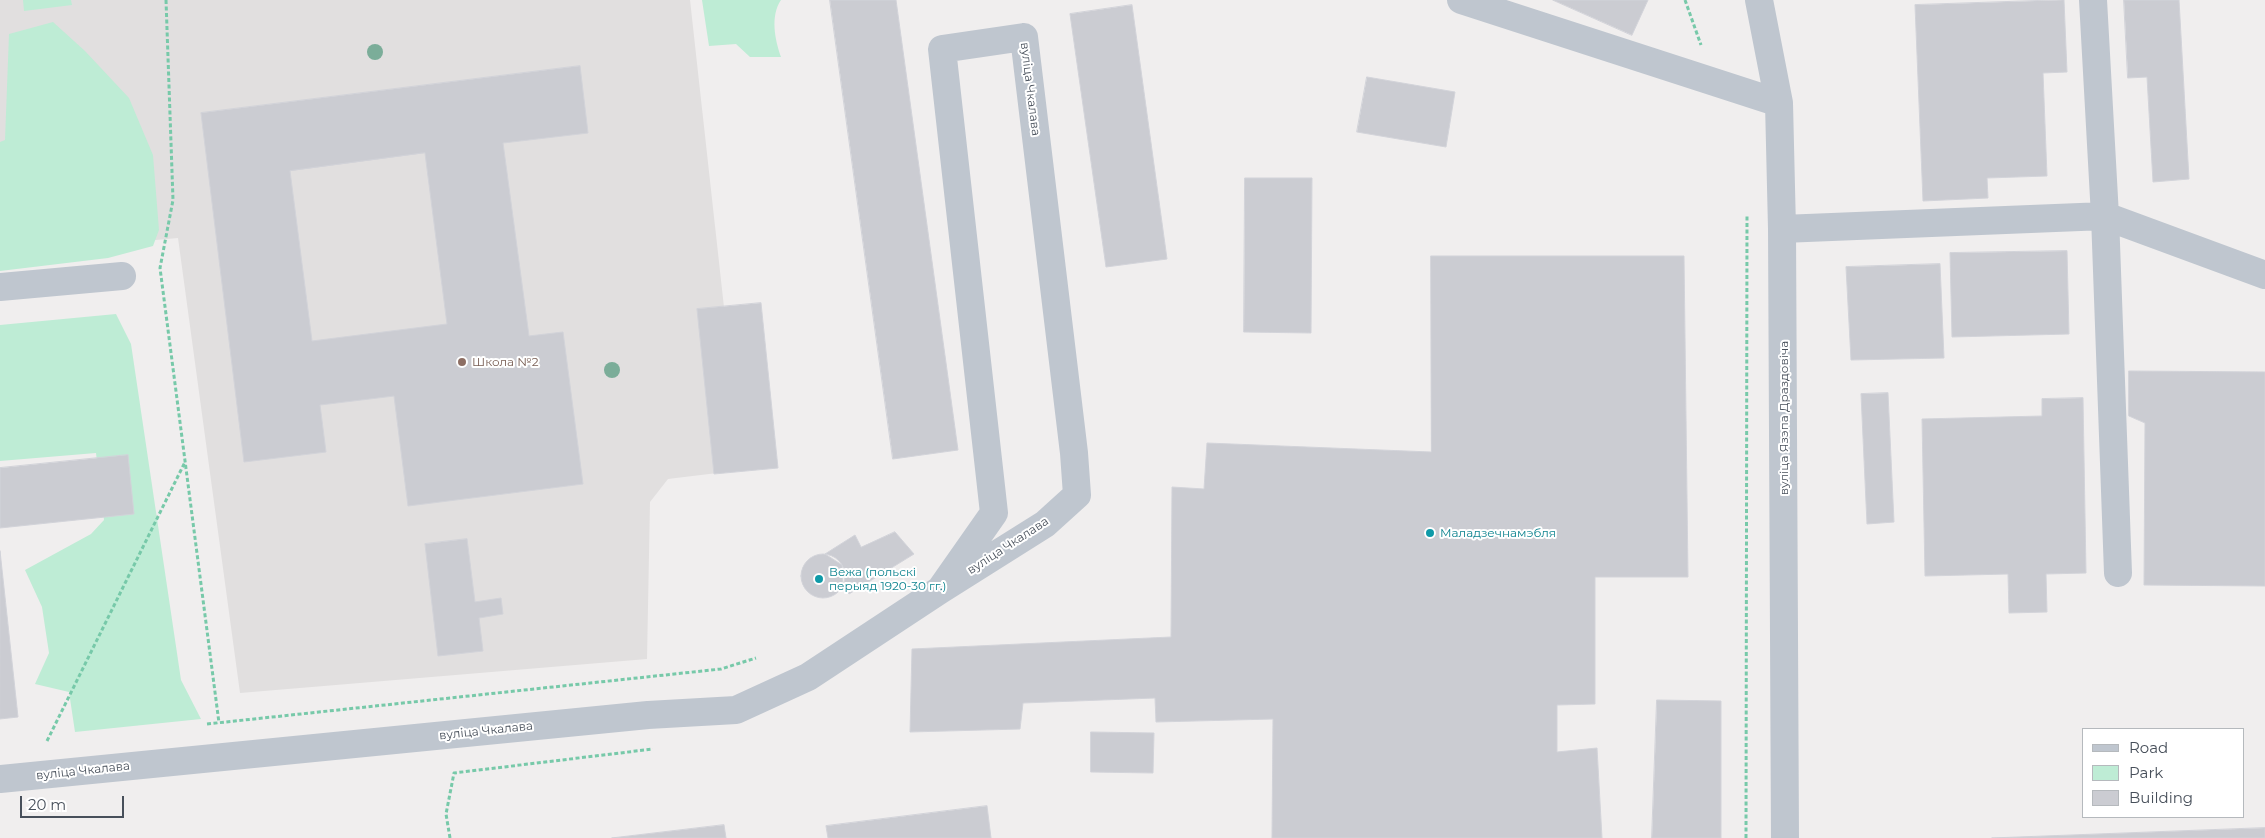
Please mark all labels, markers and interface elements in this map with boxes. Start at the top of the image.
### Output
street label: вуліца Чкалава [1017,41,1043,137]
street label: вуліца Язэпа Драздовіча [1777,341,1791,495]
place label: Школа №2 [472,355,539,369]
marker: Школа №2 [456,356,468,368]
street label: вуліца Чкалава [965,514,1051,578]
place label: Маладзечнамэбля [1440,526,1556,540]
marker: Маладзечнамэбля [1424,527,1436,539]
place label: Вежа (польскі перыяд 1920-30 гг.) [829,565,946,593]
marker: Вежа (польскі перыяд 1920-30 гг.) [813,573,825,585]
street label: вуліца Чкалава [438,719,534,743]
legend [2082,728,2245,818]
text: Road [2129,738,2168,757]
street label: вуліца Чкалава [35,759,131,783]
text: Park [2129,763,2163,782]
scale bar [22,786,126,818]
text: Building [2129,788,2193,807]
text: 20 m [28,795,66,814]

